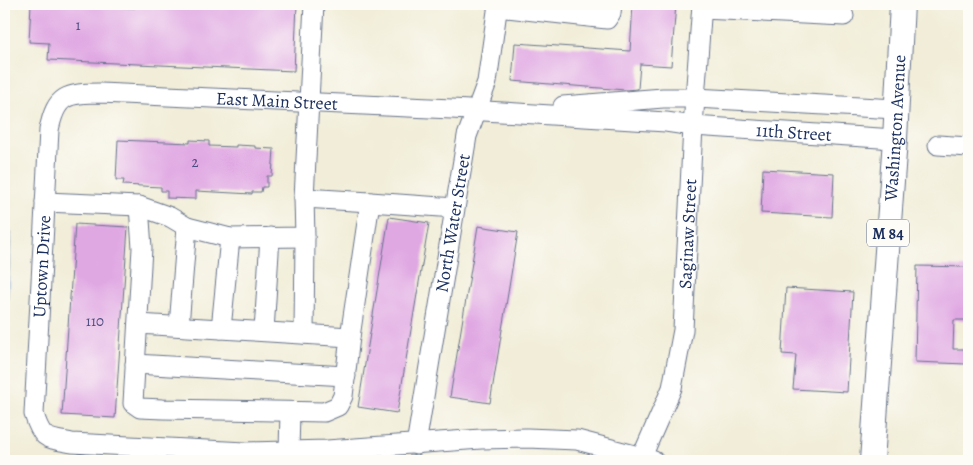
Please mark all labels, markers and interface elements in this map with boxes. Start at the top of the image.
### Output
house number: 1 [75,15,81,35]
street label: Washington Avenue [879,54,911,203]
street label: East Main Street [215,86,338,116]
street label: 11th Street [755,118,832,147]
house number: 2 [191,152,199,172]
street label: North Water Street [429,152,476,294]
street label: Saginaw Street [673,178,702,289]
street label: Uptown Drive [27,215,56,318]
road number: M 84 [867,220,909,247]
house number: 110 [86,311,104,331]

